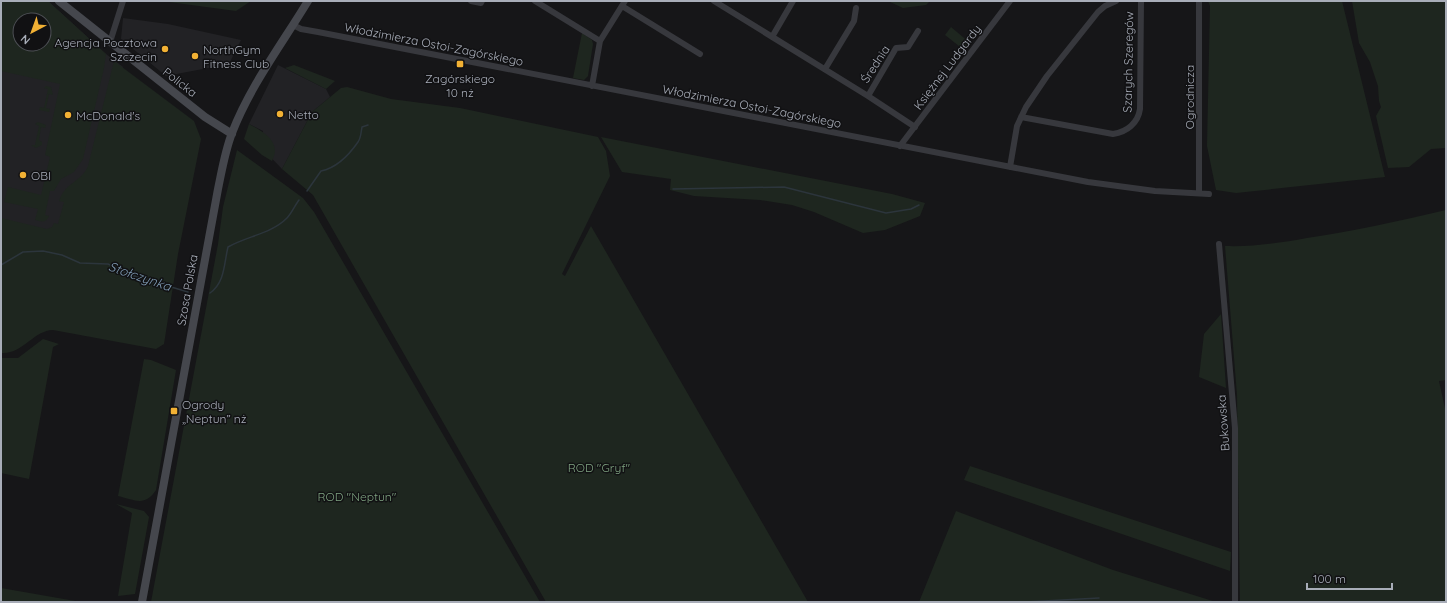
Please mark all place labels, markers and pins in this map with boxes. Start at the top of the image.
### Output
place label: Agencja Pocztowa Szczecin [54,35,157,64]
place label: NorthGym Fitness Club [203,42,269,71]
marker: Agencja Pocztowa Szczecin [160,44,170,54]
marker: NorthGym Fitness Club [190,51,200,61]
marker: Zagórskiego 10 nż [455,59,465,69]
place label: Zagórskiego 10 nż [425,71,495,100]
place label: Netto [288,107,319,122]
place label: McDonald's [76,108,141,123]
marker: Netto [275,109,285,119]
marker: McDonald's [63,110,73,120]
place label: OBI [31,168,51,183]
marker: OBI [18,170,28,180]
place label: Ogrody „Neptun” nż [182,397,247,426]
marker: Ogrody „Neptun” nż [169,406,179,416]

